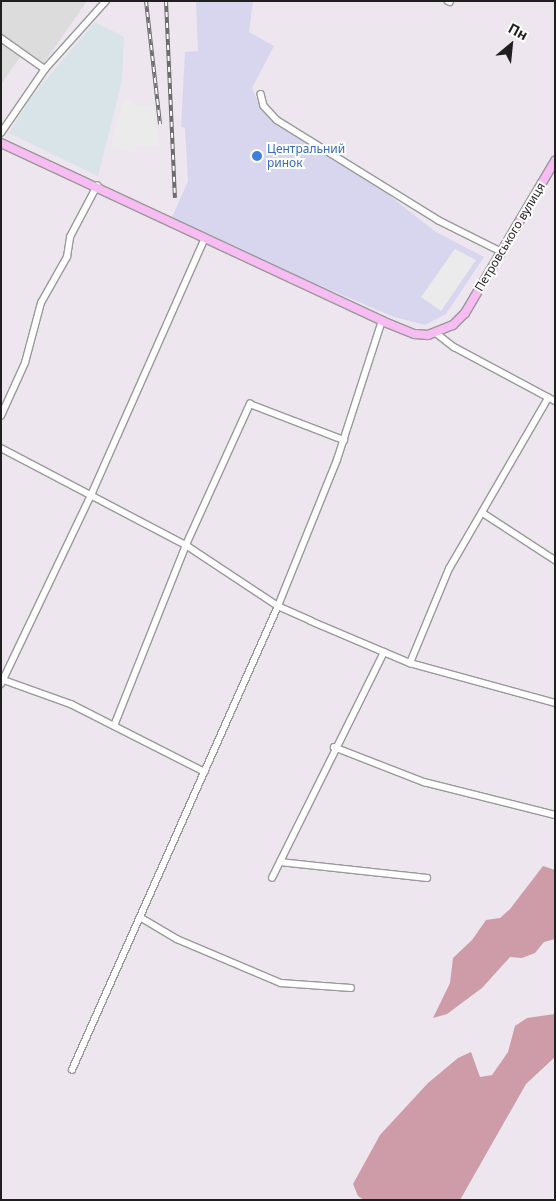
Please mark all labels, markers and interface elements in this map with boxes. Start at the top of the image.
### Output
text: Пн [505,18,531,44]
north arrow [486,20,536,70]
place label: Центральний ринок [267,142,345,170]
marker: Центральний ринок [251,150,263,162]
street label: Петровського вулиця [472,180,548,294]

